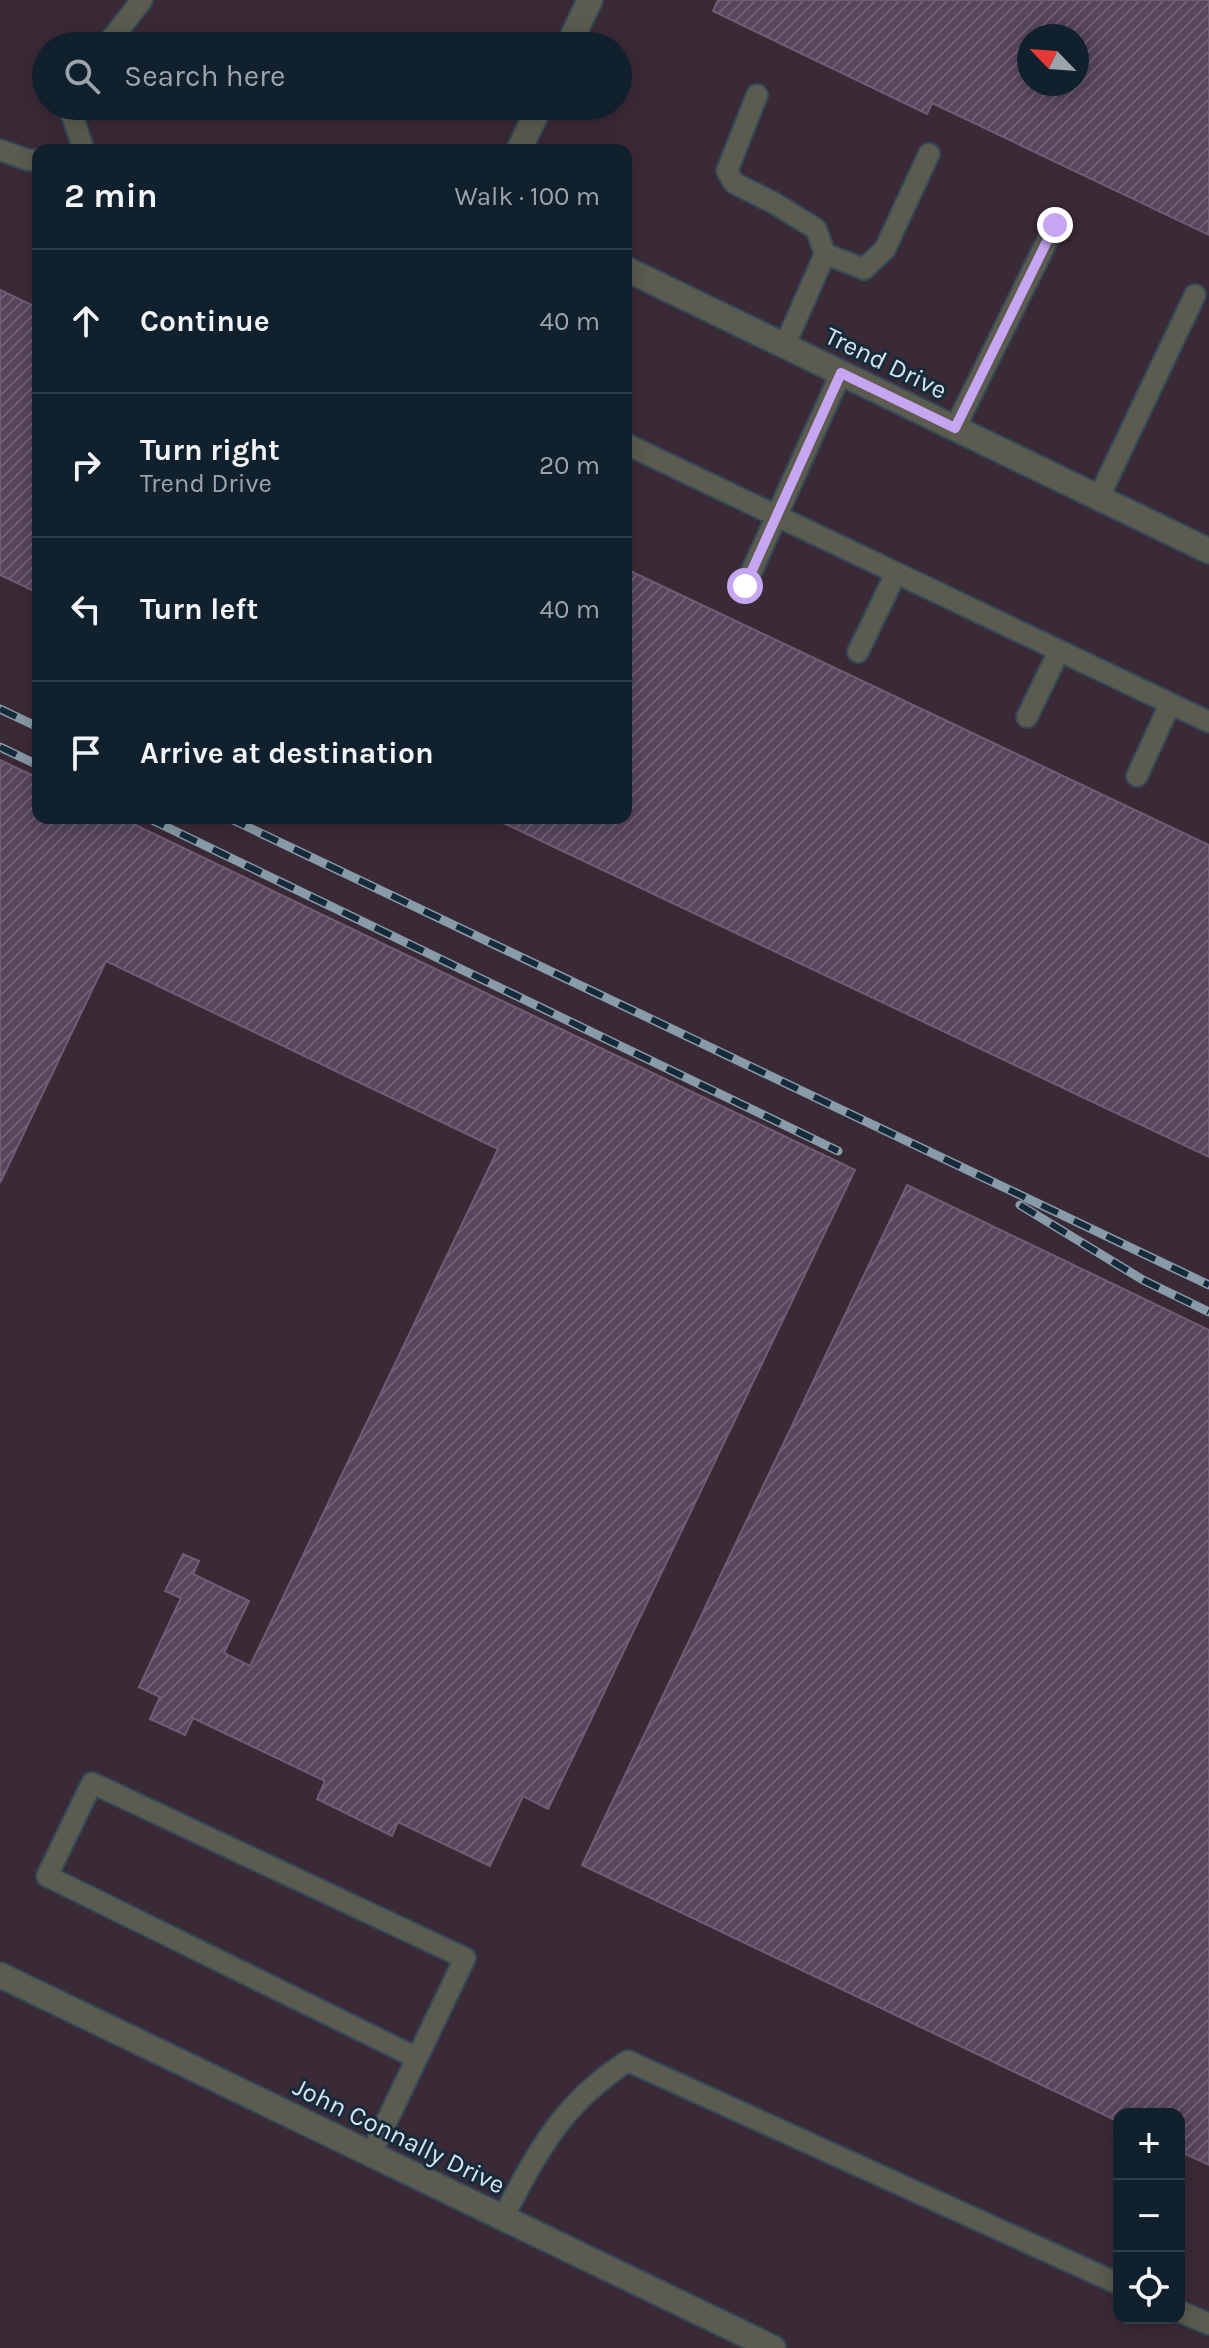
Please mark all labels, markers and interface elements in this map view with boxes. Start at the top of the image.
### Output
north arrow [1017,24,1089,96]
search box [32,32,632,120]
icon: search [60,54,104,98]
text: Search here [124,58,285,94]
text: 2 min [64,176,158,216]
text: Walk · 100 m [454,181,600,212]
route end [1037,207,1073,243]
icon: ahead [64,299,108,343]
text: Continue [140,303,270,339]
text: 40 m [540,306,600,337]
street label: Trend Drive [820,320,952,406]
text: Turn right [140,432,280,468]
icon: right [64,443,108,487]
text: 20 m [539,450,600,481]
text: Trend Drive [140,468,272,499]
route start [727,568,763,604]
icon: left [64,587,108,631]
text: Turn left [140,591,258,627]
text: 40 m [540,594,600,625]
icon: arrive [64,731,108,775]
text: Arrive at destination [140,735,434,771]
street label: John Connally Drive [288,2071,510,2201]
map controls [1113,2108,1185,2324]
button: + [1113,2108,1185,2180]
button: − [1113,2180,1185,2252]
button: locate [1113,2252,1185,2324]

